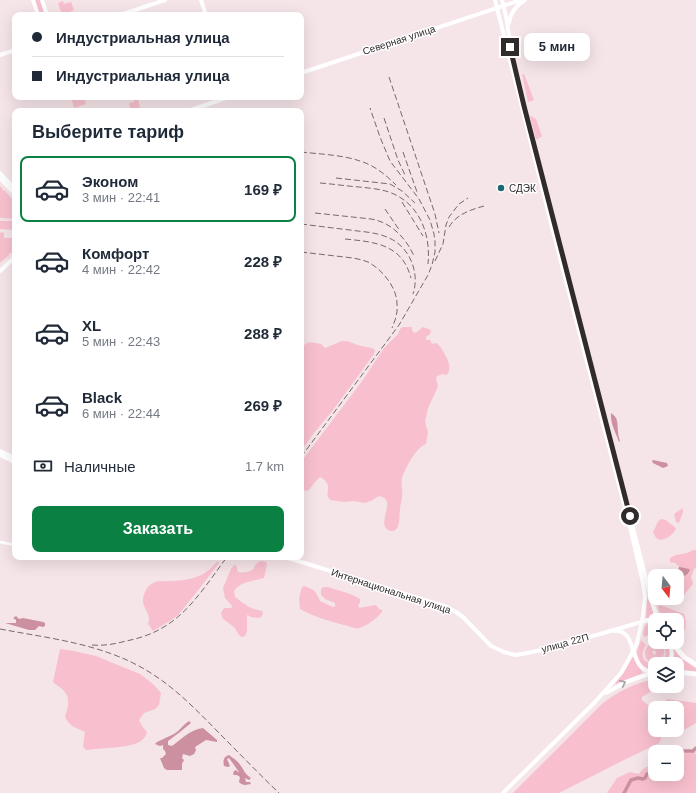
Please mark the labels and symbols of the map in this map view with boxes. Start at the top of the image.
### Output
street label: Северная улица [361,23,437,57]
callout: 5 мин [524,33,590,61]
route end [501,38,519,56]
marker: СДЭК [496,183,506,193]
place label: СДЭК [509,183,536,194]
route start [621,507,639,525]
street label: Интернациональная улица [330,566,453,616]
north arrow [648,569,684,605]
street label: улица 22П [540,631,590,655]
one-way arrow [618,680,626,688]

